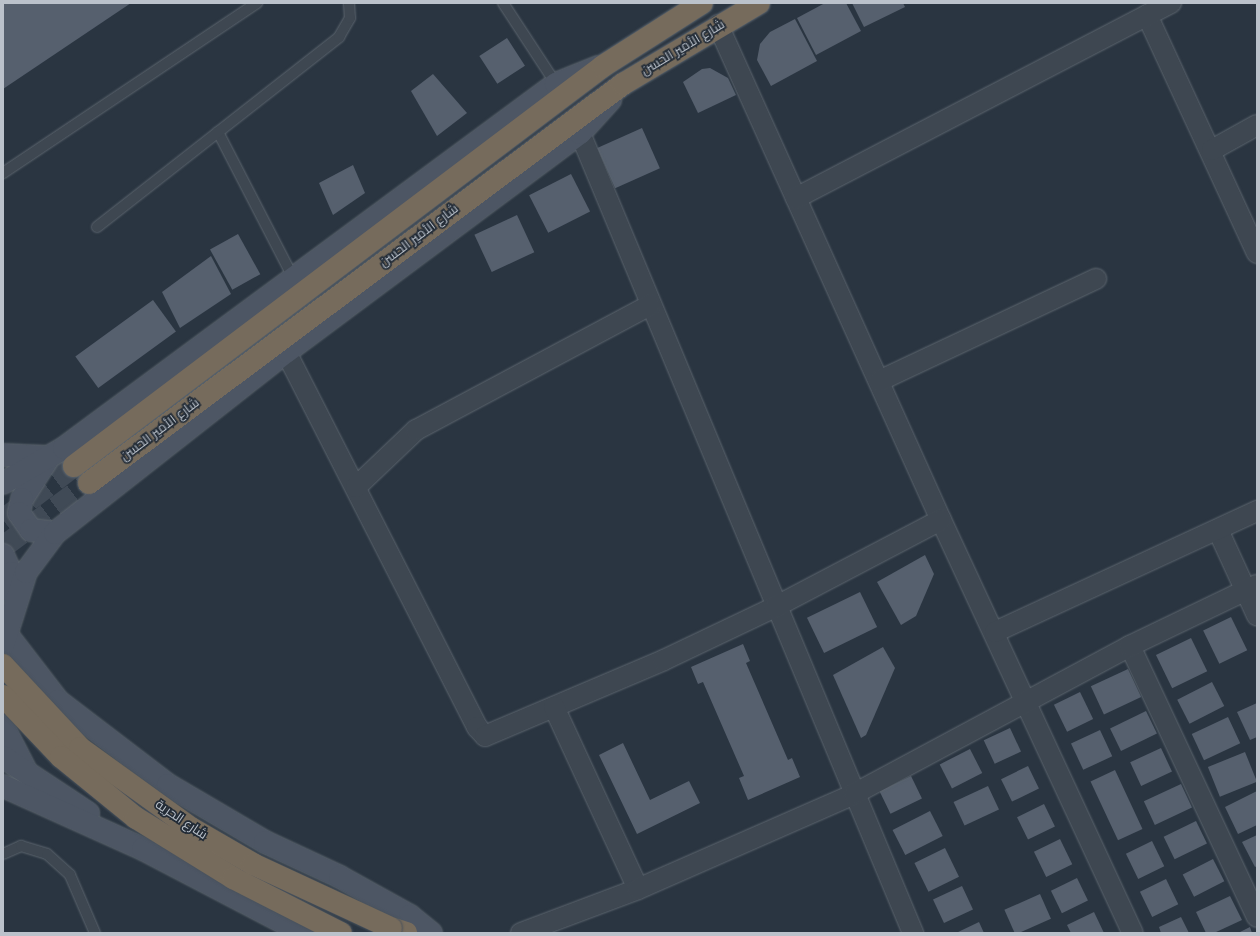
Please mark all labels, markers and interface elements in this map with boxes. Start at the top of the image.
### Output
street label: شارع الأمير الحسن [638,17,728,79]
street label: شارع الأمير الحسن [376,201,462,271]
street label: شارع الأمير الحسن [117,395,203,465]
street label: شارع الحرية [152,797,210,843]

